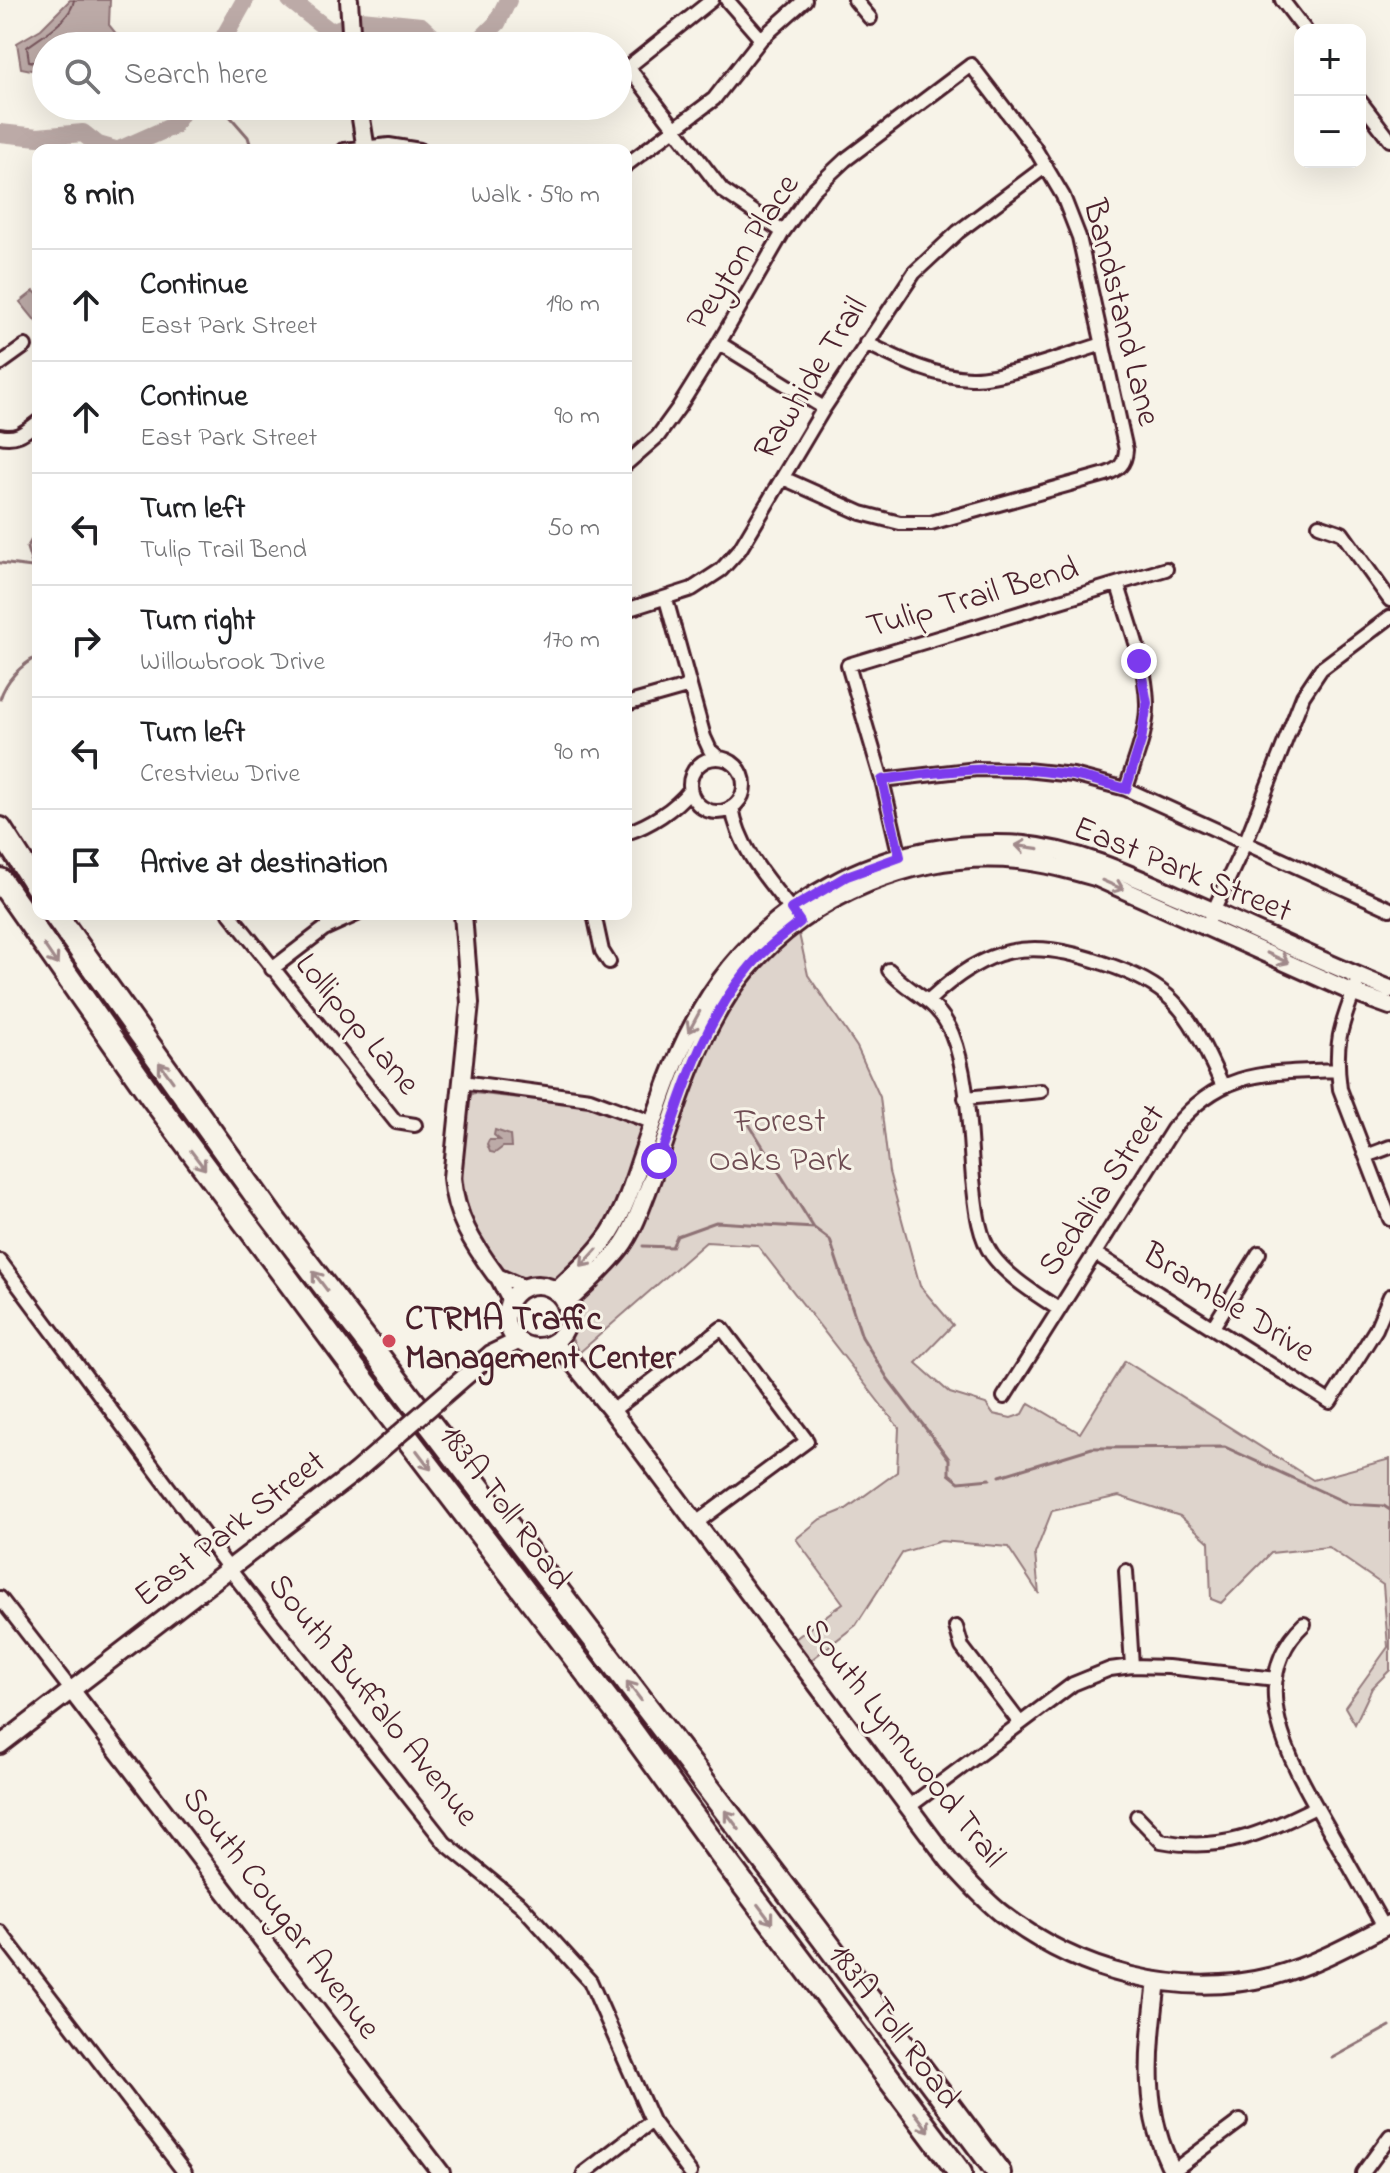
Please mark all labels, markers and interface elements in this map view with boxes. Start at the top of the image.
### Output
map controls [1294,24,1366,168]
button: + [1294,24,1366,96]
search box [32,32,632,120]
icon: search [60,54,104,98]
text: Search here [124,54,268,98]
button: − [1294,96,1366,168]
street label: Peyton Place [675,164,814,341]
text: 8 min [64,171,135,221]
text: Walk · 590 m [471,177,600,215]
street label: Bandstand Lane [1067,194,1172,432]
text: Continue [140,264,248,308]
icon: ahead [64,283,108,327]
text: 190 m [546,286,600,324]
street label: Rawhide Trail [742,288,882,470]
text: East Park Street [140,308,317,346]
text: Continue [140,376,248,420]
icon: ahead [64,395,108,439]
text: 90 m [554,398,600,436]
text: East Park Street [140,420,317,458]
text: Turn left [140,488,245,532]
icon: left [64,507,108,551]
text: 50 m [547,510,600,548]
text: Tulip Trail Bend [140,532,307,570]
street label: Tulip Trail Bend [861,545,1085,653]
text: Turn right [140,600,255,644]
icon: right [64,619,108,663]
text: 170 m [543,622,600,660]
route end [1121,643,1157,679]
text: Willowbrook Drive [140,644,325,682]
text: Turn left [140,712,245,756]
icon: left [64,731,108,775]
text: 90 m [554,734,600,772]
text: Crestview Drive [140,756,300,794]
street label: East Park Street [1065,804,1299,938]
one-way arrow [1015,839,1041,854]
icon: arrive [64,843,108,887]
text: Arrive at destination [140,843,388,887]
one-way arrow [1100,878,1125,893]
one-way arrow [43,943,59,965]
street label: Lollipop Lane [281,943,431,1108]
one-way arrow [1265,951,1289,966]
one-way arrow [686,1010,702,1033]
one-way arrow [158,1061,174,1083]
street label: Sedalia Street [1027,1095,1179,1287]
park label: Forest Oaks Park [709,1098,852,1187]
route start [641,1143,677,1179]
one-way arrow [190,1149,207,1170]
street label: Bramble Drive [1131,1230,1325,1377]
one-way arrow [580,1247,598,1267]
one-way arrow [312,1271,329,1292]
place label: CTRMA Traffic Management Center [405,1296,677,1386]
marker: CTRMA Traffic Management Center [380,1332,398,1350]
street label: 183A Toll Road [425,1415,583,1601]
street label: East Park Street [124,1439,338,1621]
one-way arrow [415,1449,432,1470]
street label: South Buffalo Avenue [254,1563,491,1839]
street label: South Lynnwood Trail [789,1608,1017,1880]
one-way arrow [625,1681,642,1702]
street label: South Cougar Avenue [168,1777,392,2051]
one-way arrow [724,1810,741,1831]
one-way arrow [757,1903,774,1924]
street label: 183A Toll Road [814,1934,972,2120]
one-way arrow [913,2111,930,2132]

